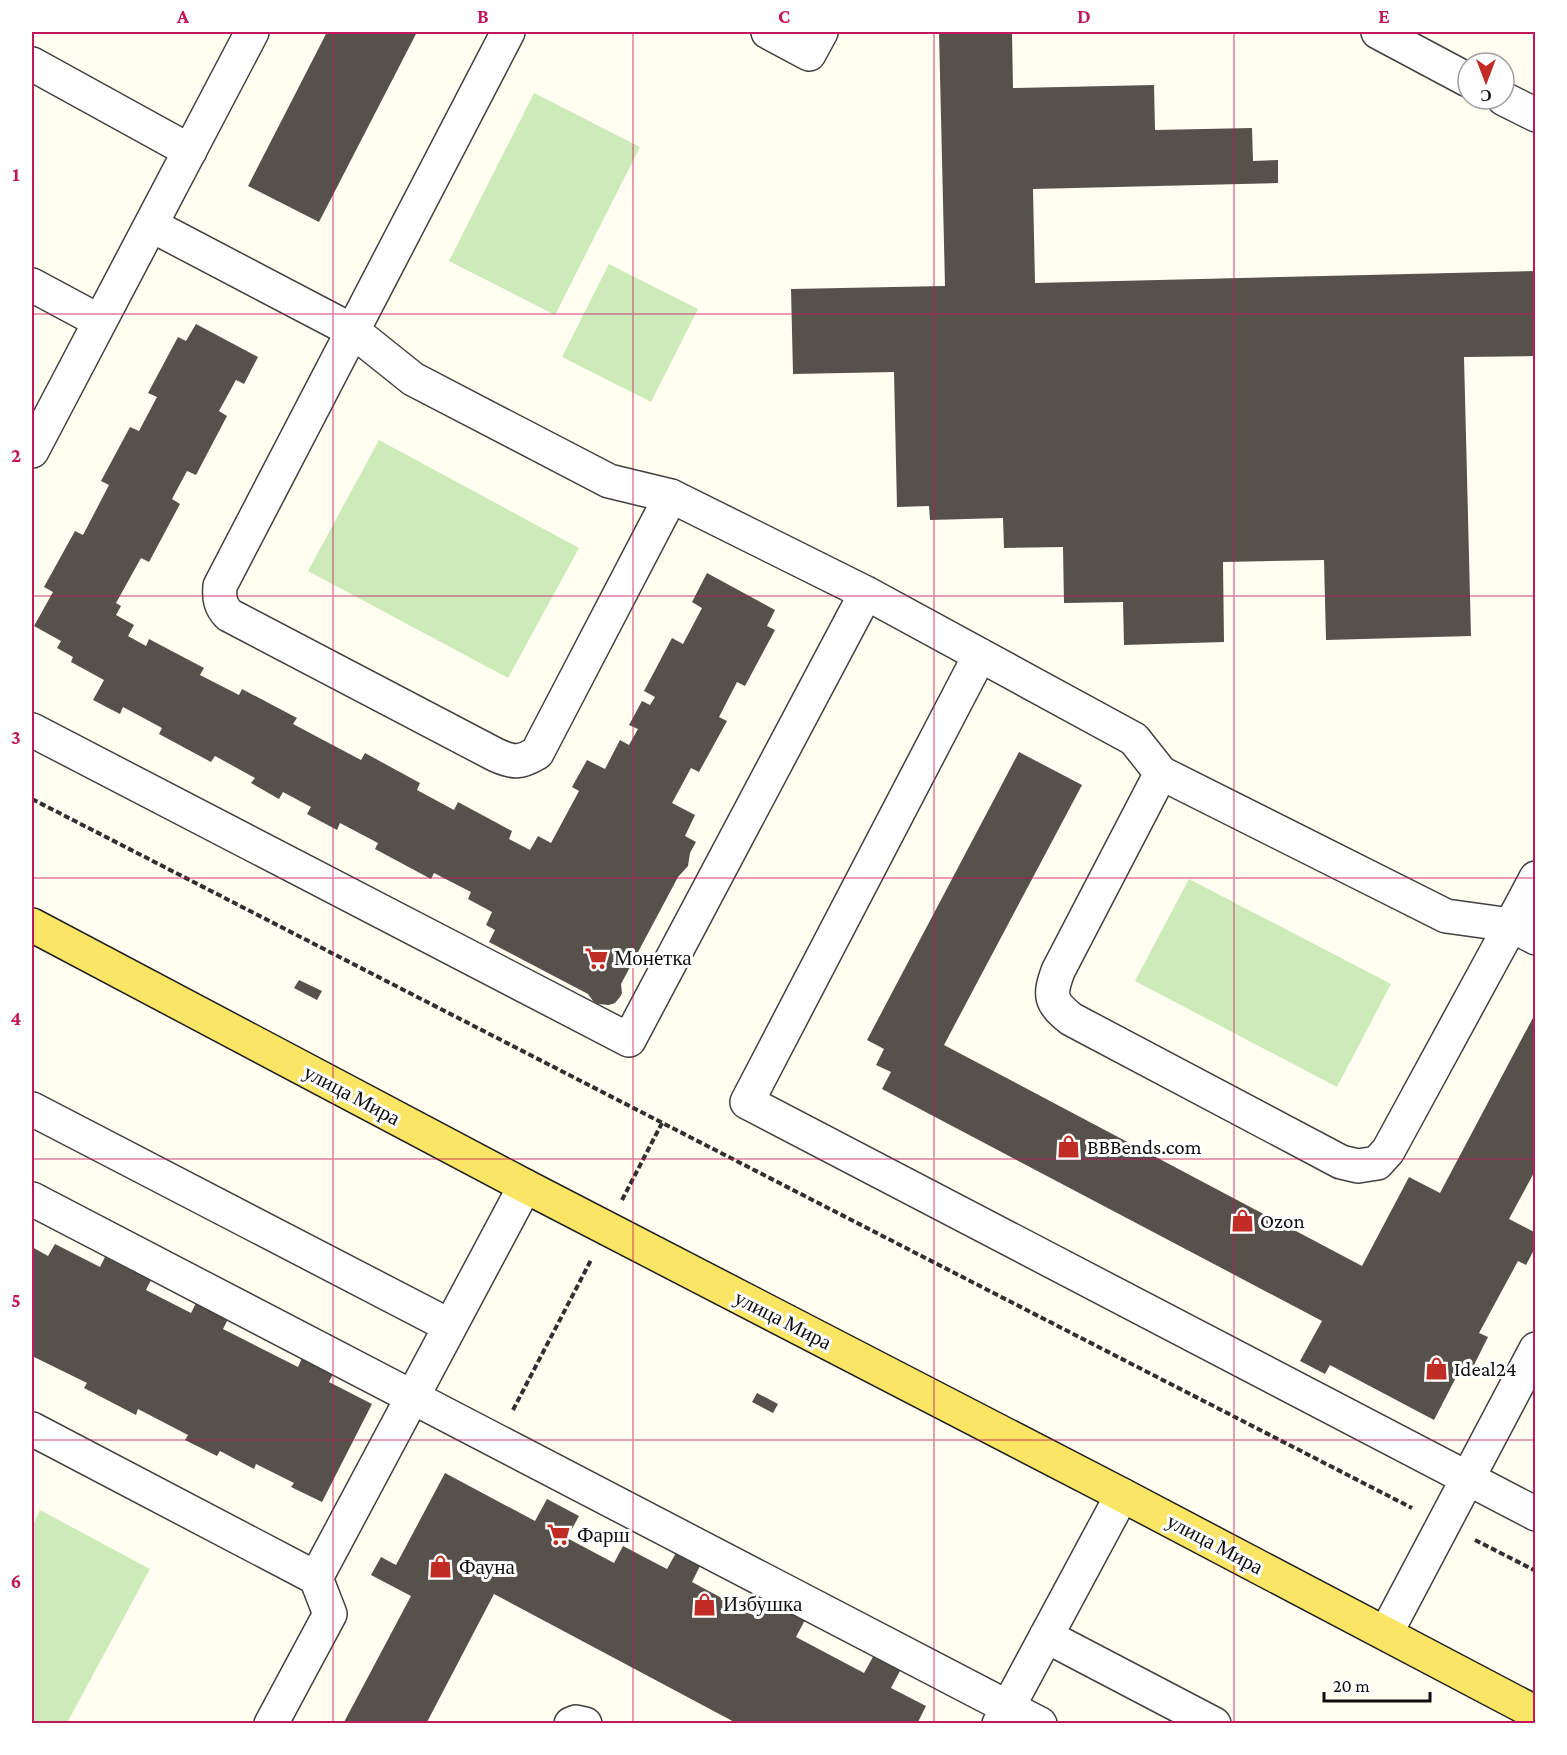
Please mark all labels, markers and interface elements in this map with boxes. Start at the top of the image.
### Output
text: A [176,5,190,27]
text: B [477,5,489,27]
text: C [778,5,790,27]
text: D [1077,5,1091,27]
text: E [1378,5,1390,27]
north arrow [1456,51,1516,111]
text: С [1480,87,1492,104]
text: 1 [12,163,20,185]
text: 2 [11,444,21,466]
text: 3 [11,726,21,748]
supermarket icon: Монетка [583,945,609,971]
place label: Монетка [614,946,692,970]
text: 4 [11,1007,22,1029]
street label: улица Мира [300,1060,405,1131]
shop icon: BBBends.com [1056,1134,1082,1160]
place label: BBBends.com [1087,1135,1202,1159]
shop icon: Ozon [1229,1208,1255,1234]
place label: Ozon [1260,1209,1305,1233]
street label: улица Мира [731,1285,836,1355]
text: 5 [11,1289,21,1311]
shop icon: Ideal24 [1423,1356,1449,1382]
place label: Ideal24 [1454,1357,1517,1381]
street label: улица Мира [1163,1509,1268,1580]
supermarket icon: Фарш [546,1522,572,1548]
place label: Фарш [577,1523,630,1547]
shop icon: Фауна [428,1554,454,1580]
place label: Фауна [459,1555,516,1579]
text: 6 [11,1570,21,1592]
shop icon: Избушка [692,1591,718,1617]
place label: Избушка [723,1592,803,1616]
scale bar [1324,1665,1430,1703]
text: 20 m [1333,1676,1370,1696]

